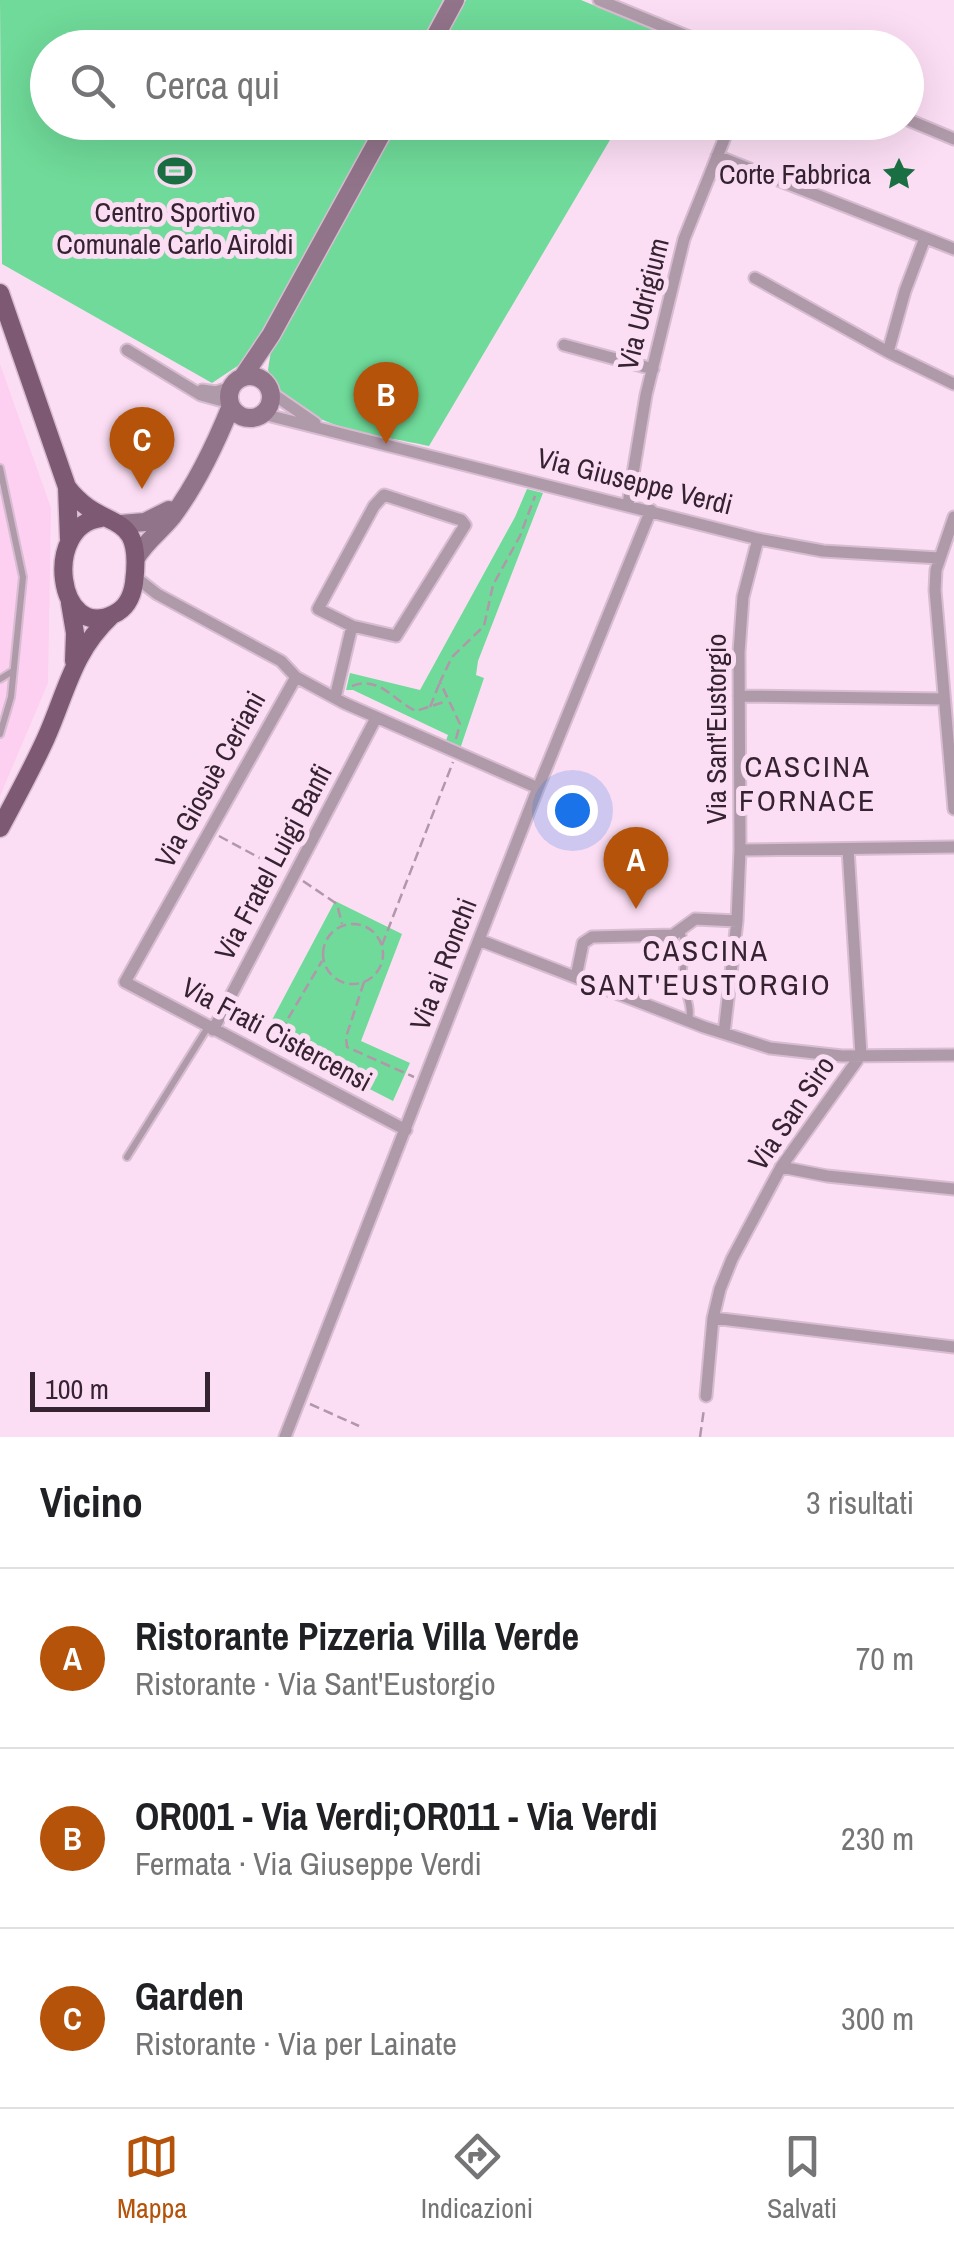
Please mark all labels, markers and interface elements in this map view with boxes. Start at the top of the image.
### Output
search box [30,30,924,140]
icon: search [65,58,120,113]
text: Cerca qui [145,60,280,111]
sports icon: Centro Sportivo Comunale Carlo Airoldi [156,152,194,190]
place label: Corte Fabbrica [719,155,871,193]
place icon: Corte Fabbrica [880,155,918,193]
place label: Centro Sportivo Comunale Carlo Airoldi [56,193,294,263]
street label: Via Udrigium [608,234,678,374]
pin: B [354,362,418,444]
pin: C [110,406,174,489]
street label: Via Giuseppe Verdi [533,438,737,524]
street label: Via Sant'Eustorgio [697,634,735,824]
street label: Via Giosuè Ceriani [146,684,274,874]
district label: CASCINA FORNACE [739,746,877,820]
street label: Via Fratel Luigi Banfi [205,757,341,967]
your location [547,785,598,836]
pin: A [604,826,668,909]
street label: Via ai Ronchi [400,892,486,1036]
district label: CASCINA SANT'EUSTORGIO [580,930,832,1004]
street label: Via Frati Cistercensi [175,968,379,1100]
street label: Via San Siro [739,1049,843,1177]
scale bar [30,1367,210,1412]
text: 100 m [45,1370,109,1408]
text: Vicino [40,1474,143,1530]
text: 3 risultati [806,1481,914,1524]
text: Ristorante Pizzeria Villa Verde [135,1611,579,1662]
text: A [63,1637,82,1680]
text: 70 m [856,1637,914,1680]
text: Ristorante · Via Sant'Eustorgio [135,1662,496,1705]
text: OR001 - Via Verdi;OR011 - Via Verdi [135,1791,658,1842]
text: B [63,1817,82,1860]
text: 230 m [841,1817,914,1860]
text: Fermata · Via Giuseppe Verdi [135,1842,482,1885]
text: Garden [135,1971,244,2022]
text: C [63,1997,82,2040]
text: 300 m [841,1997,914,2040]
text: Ristorante · Via per Lainate [135,2022,457,2065]
tab: Mappa [117,2129,187,2227]
tab: Indicazioni [421,2129,533,2227]
tab: Salvati [767,2129,837,2227]

